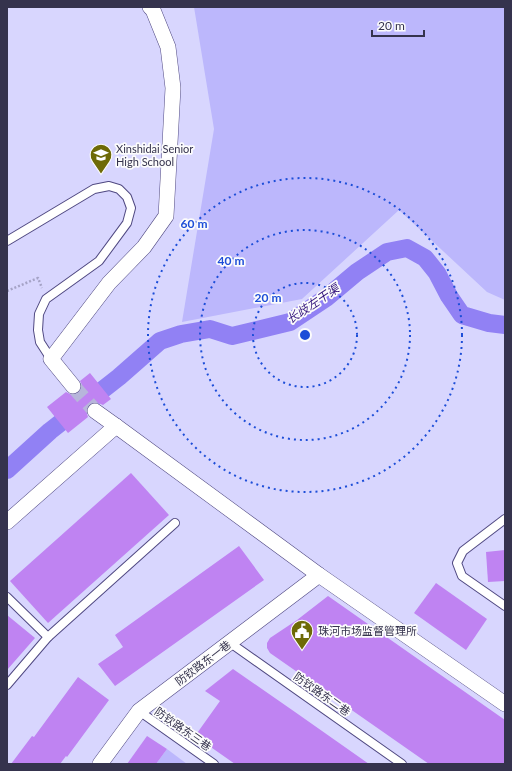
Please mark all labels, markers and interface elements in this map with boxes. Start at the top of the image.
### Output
scale bar [372,12,424,38]
text: 20 m [378,18,405,33]
school or university icon: Xinshidai Senior High School [88,142,114,175]
place label: Xinshidai Senior High School [116,142,193,168]
text: 60 m [181,216,207,231]
text: 40 m [218,253,244,268]
water label: 长歧左干渠 [284,279,343,327]
text: 20 m [255,290,281,305]
centre of rings [298,328,312,342]
public building icon: 珠河市场监督管理所 [289,618,315,651]
place label: 珠河市场监督管理所 [318,624,417,637]
street label: 防钦路东一巷 [172,638,233,688]
street label: 防钦路东二巷 [292,669,353,718]
street label: 防钦路东三巷 [153,704,214,753]

